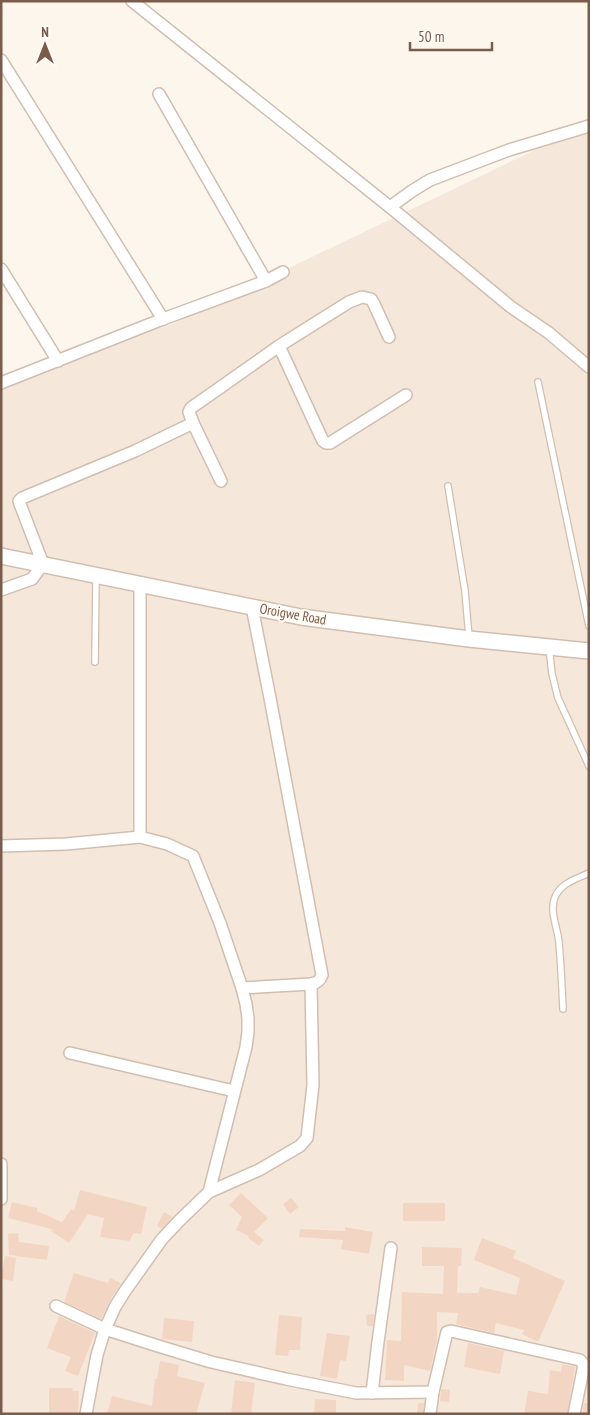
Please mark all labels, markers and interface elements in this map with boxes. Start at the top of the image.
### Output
north arrow [20,20,70,70]
scale bar [410,20,492,52]
text: N [41,23,49,41]
text: 50 m [418,27,444,46]
street label: Oroigwe Road [258,599,328,629]

